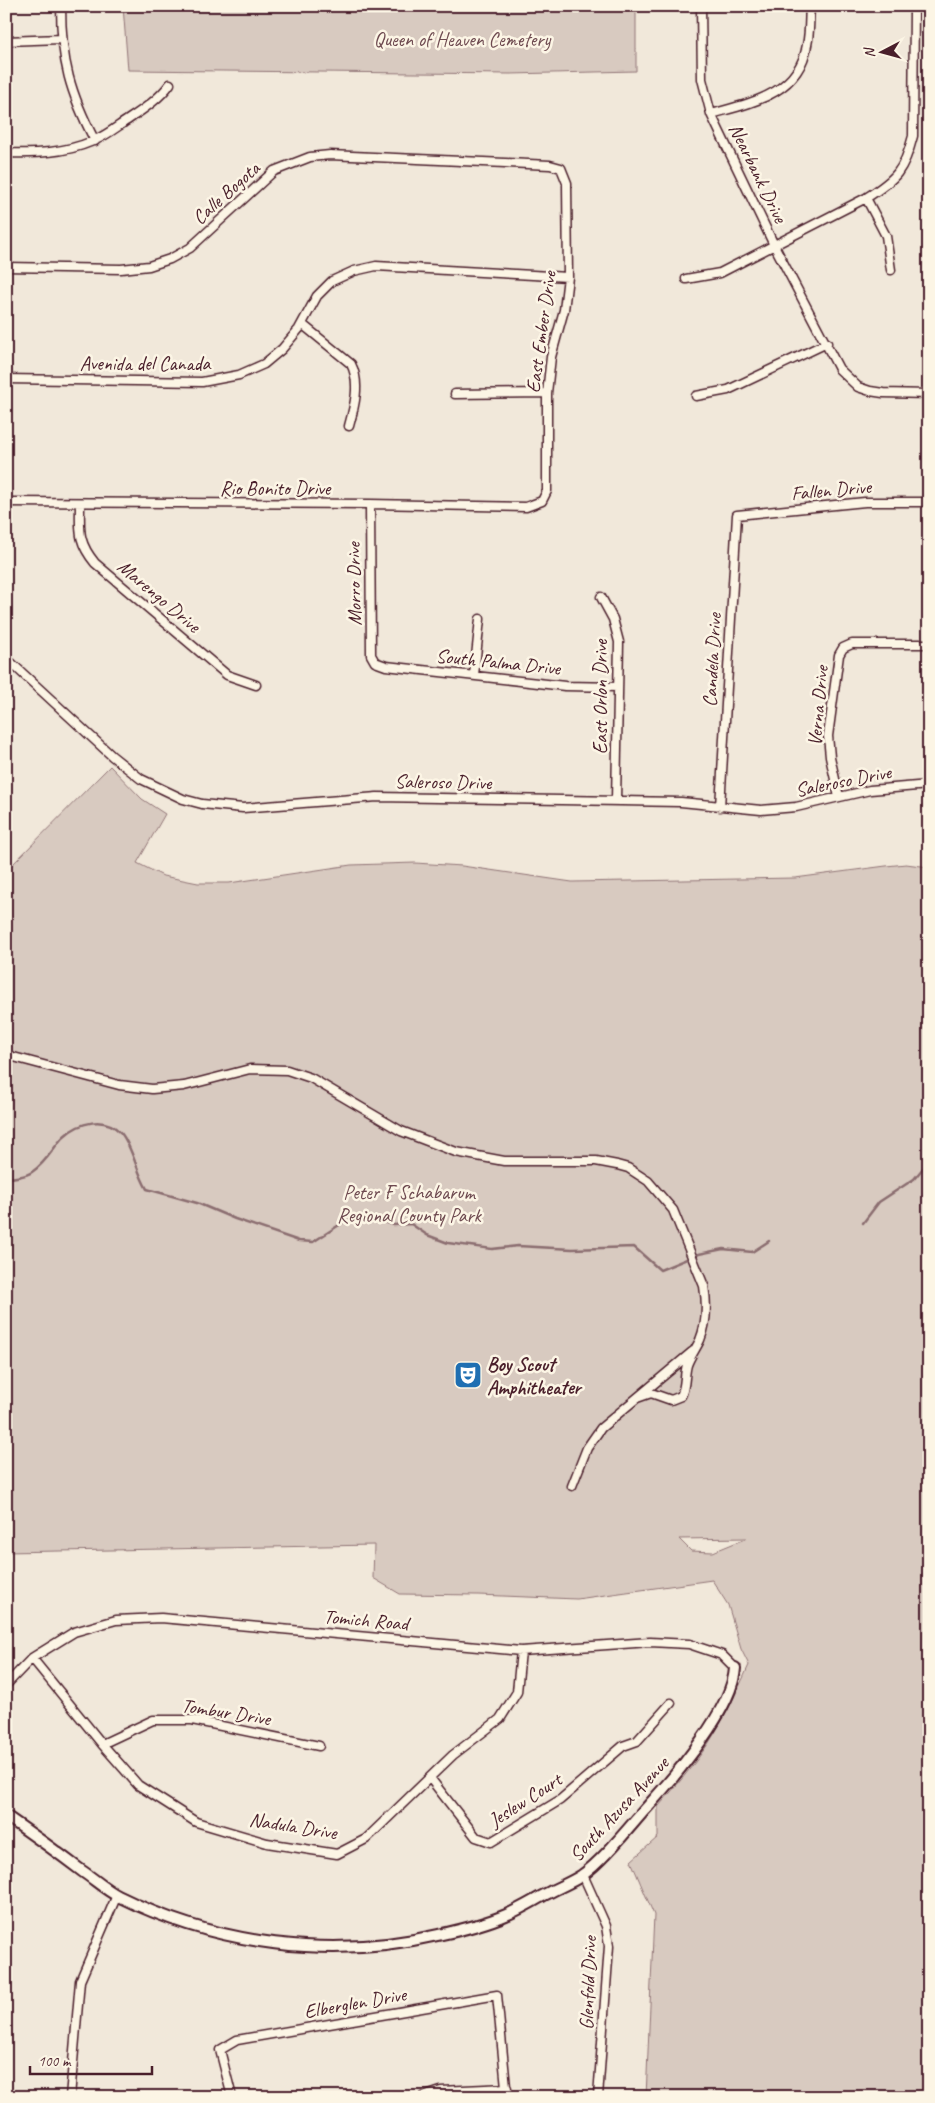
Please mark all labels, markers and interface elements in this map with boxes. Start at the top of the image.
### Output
park label: Queen of Heaven Cemetery [374,27,552,52]
north arrow [858,28,908,78]
text: N [860,46,878,59]
street label: Nearbank Drive [723,119,793,228]
street label: Calle Bogota [187,155,266,230]
street label: East Ember Drive [520,268,562,394]
street label: Avenida del Canada [80,351,212,376]
street label: Fallen Drive [790,474,874,506]
street label: Rio Bonito Drive [220,476,332,501]
street label: Morro Drive [341,541,367,626]
street label: Marengo Drive [112,554,207,639]
street label: Candela Drive [697,611,727,708]
street label: East Orlon Drive [588,638,613,754]
street label: South Palma Drive [435,643,563,681]
street label: Verna Drive [802,663,834,747]
street label: Saleroso Drive [793,759,894,803]
street label: Saleroso Drive [394,769,493,795]
park label: Peter F Schabarum Regional County Park [337,1180,483,1228]
place label: Boy Scout Amphitheater [487,1352,584,1400]
theatre icon: Boy Scout Amphitheater [453,1360,483,1390]
street label: Tomich Road [323,1604,412,1636]
street label: Tombur Drive [180,1693,274,1732]
street label: South Azusa Avenue [564,1750,675,1867]
street label: Jeslew Court [483,1766,568,1833]
street label: Nadula Drive [247,1807,340,1845]
street label: Glenfold Drive [574,1934,602,2030]
street label: Elberglen Drive [302,1981,409,2024]
scale bar [30,2043,152,2075]
text: 100 m [38,2052,72,2071]

